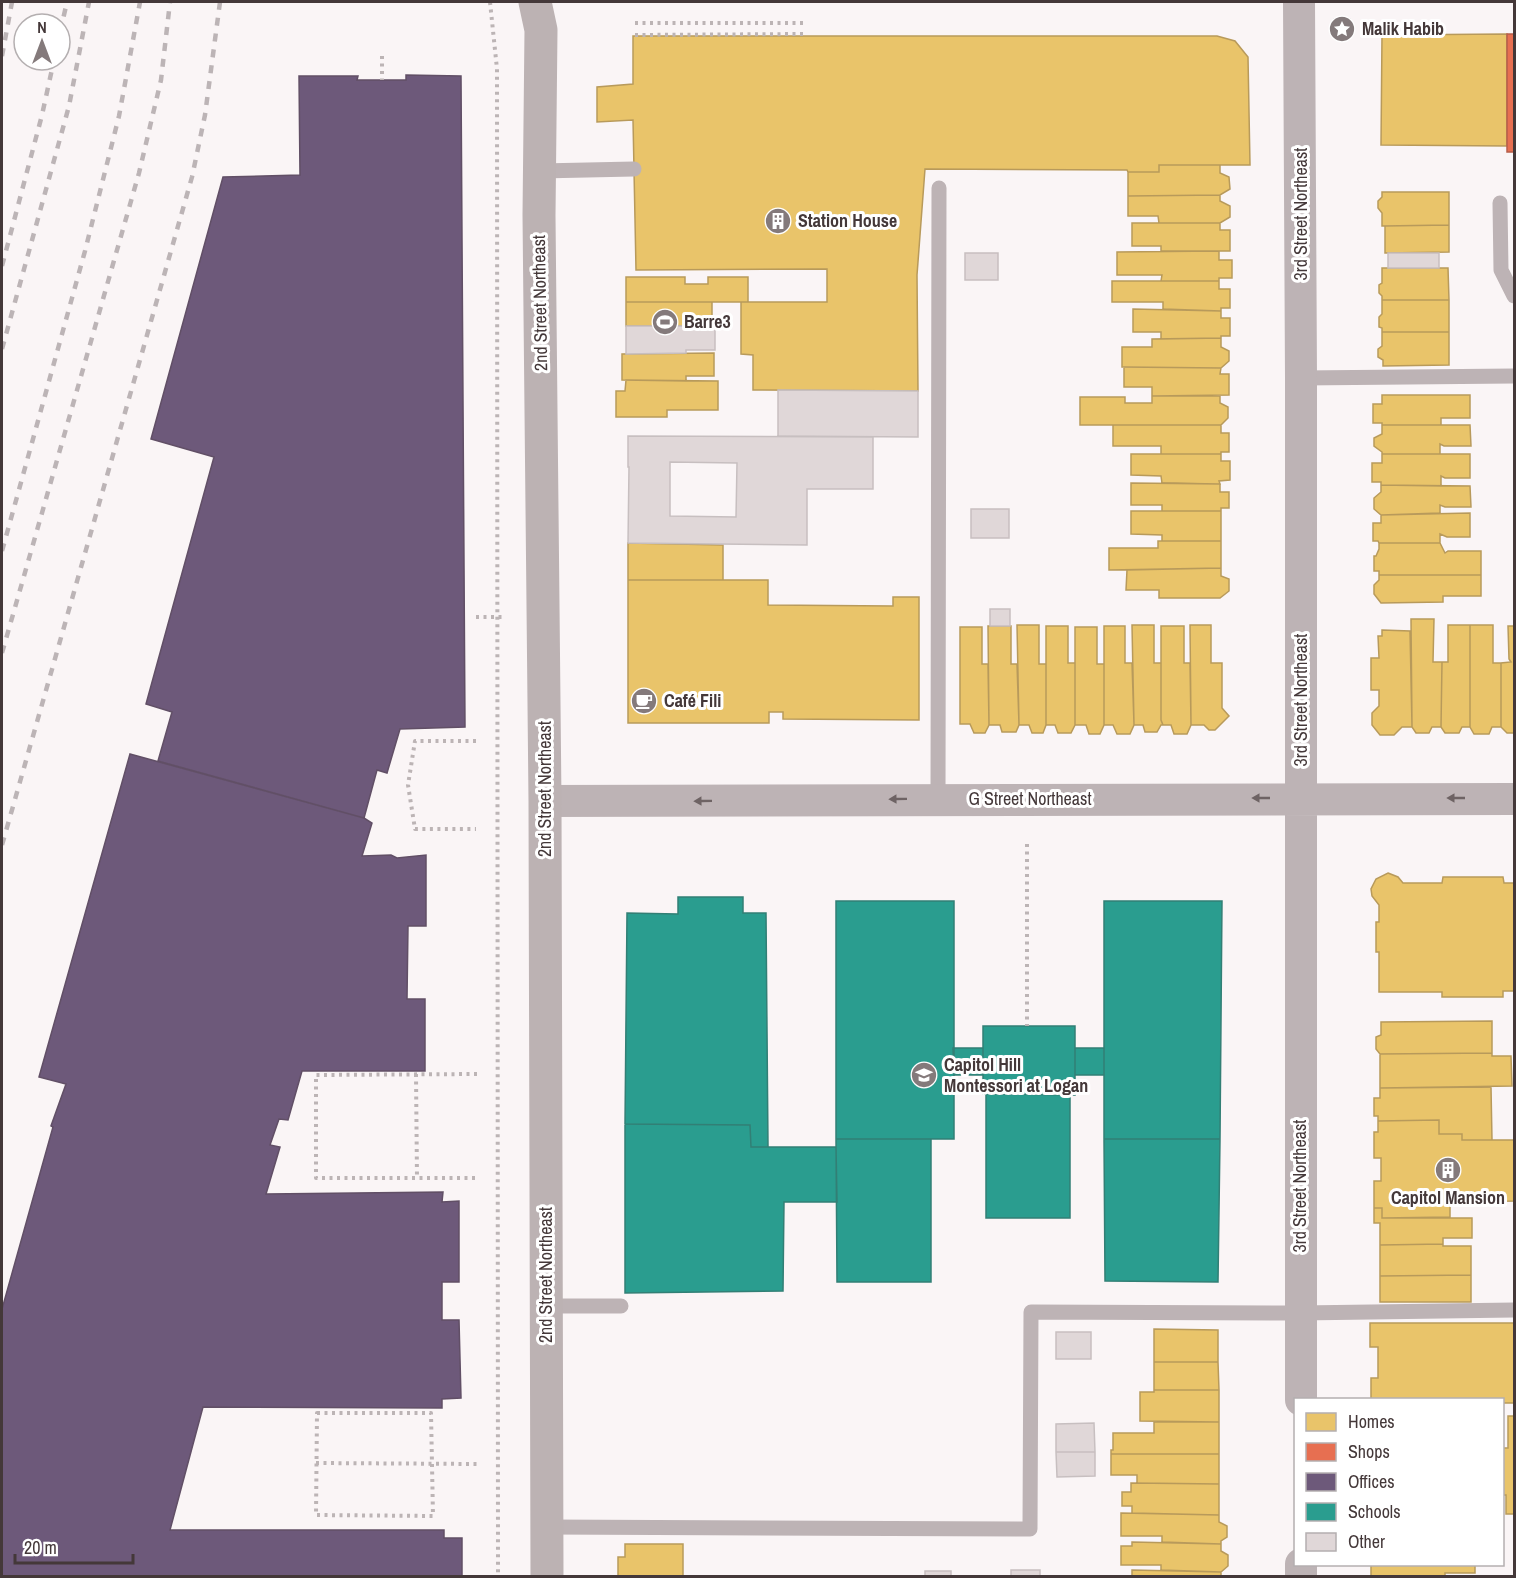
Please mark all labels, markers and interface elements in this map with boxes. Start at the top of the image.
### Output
north arrow [12,12,72,72]
place icon: Malik Habib [1327,14,1357,44]
text: N [37,16,47,38]
place label: Malik Habib [1362,16,1444,41]
street label: 3rd Street Northeast [1288,148,1313,280]
building icon: Station House [763,206,793,236]
place label: Station House [798,208,897,233]
street label: 2nd Street Northeast [526,235,553,371]
sports icon: Barre3 [650,307,680,337]
place label: Barre3 [684,309,731,334]
street label: 3rd Street Northeast [1288,634,1313,766]
cafe icon: Café Fili [629,686,659,716]
place label: Café Fili [664,688,721,713]
street label: 2nd Street Northeast [532,721,557,857]
street label: G Street Northeast [968,786,1092,811]
one-way arrow [1252,793,1271,803]
one-way arrow [1447,793,1466,803]
one-way arrow [889,794,908,804]
one-way arrow [694,796,713,806]
place label: Capitol Hill Montessori at Logan [944,1052,1088,1098]
school or university icon: Capitol Hill Montessori at Logan [909,1060,939,1090]
street label: 3rd Street Northeast [1287,1120,1312,1252]
building icon: Capitol Mansion [1433,1155,1463,1185]
place label: Capitol Mansion [1391,1185,1505,1210]
street label: 2nd Street Northeast [533,1207,558,1343]
legend [1294,1398,1504,1566]
text: Homes [1348,1409,1395,1434]
text: Shops [1348,1439,1390,1464]
text: Offices [1348,1469,1395,1494]
text: Schools [1348,1499,1401,1524]
scale bar [15,1527,134,1565]
text: Other [1348,1529,1385,1554]
text: 20 m [24,1535,57,1560]

